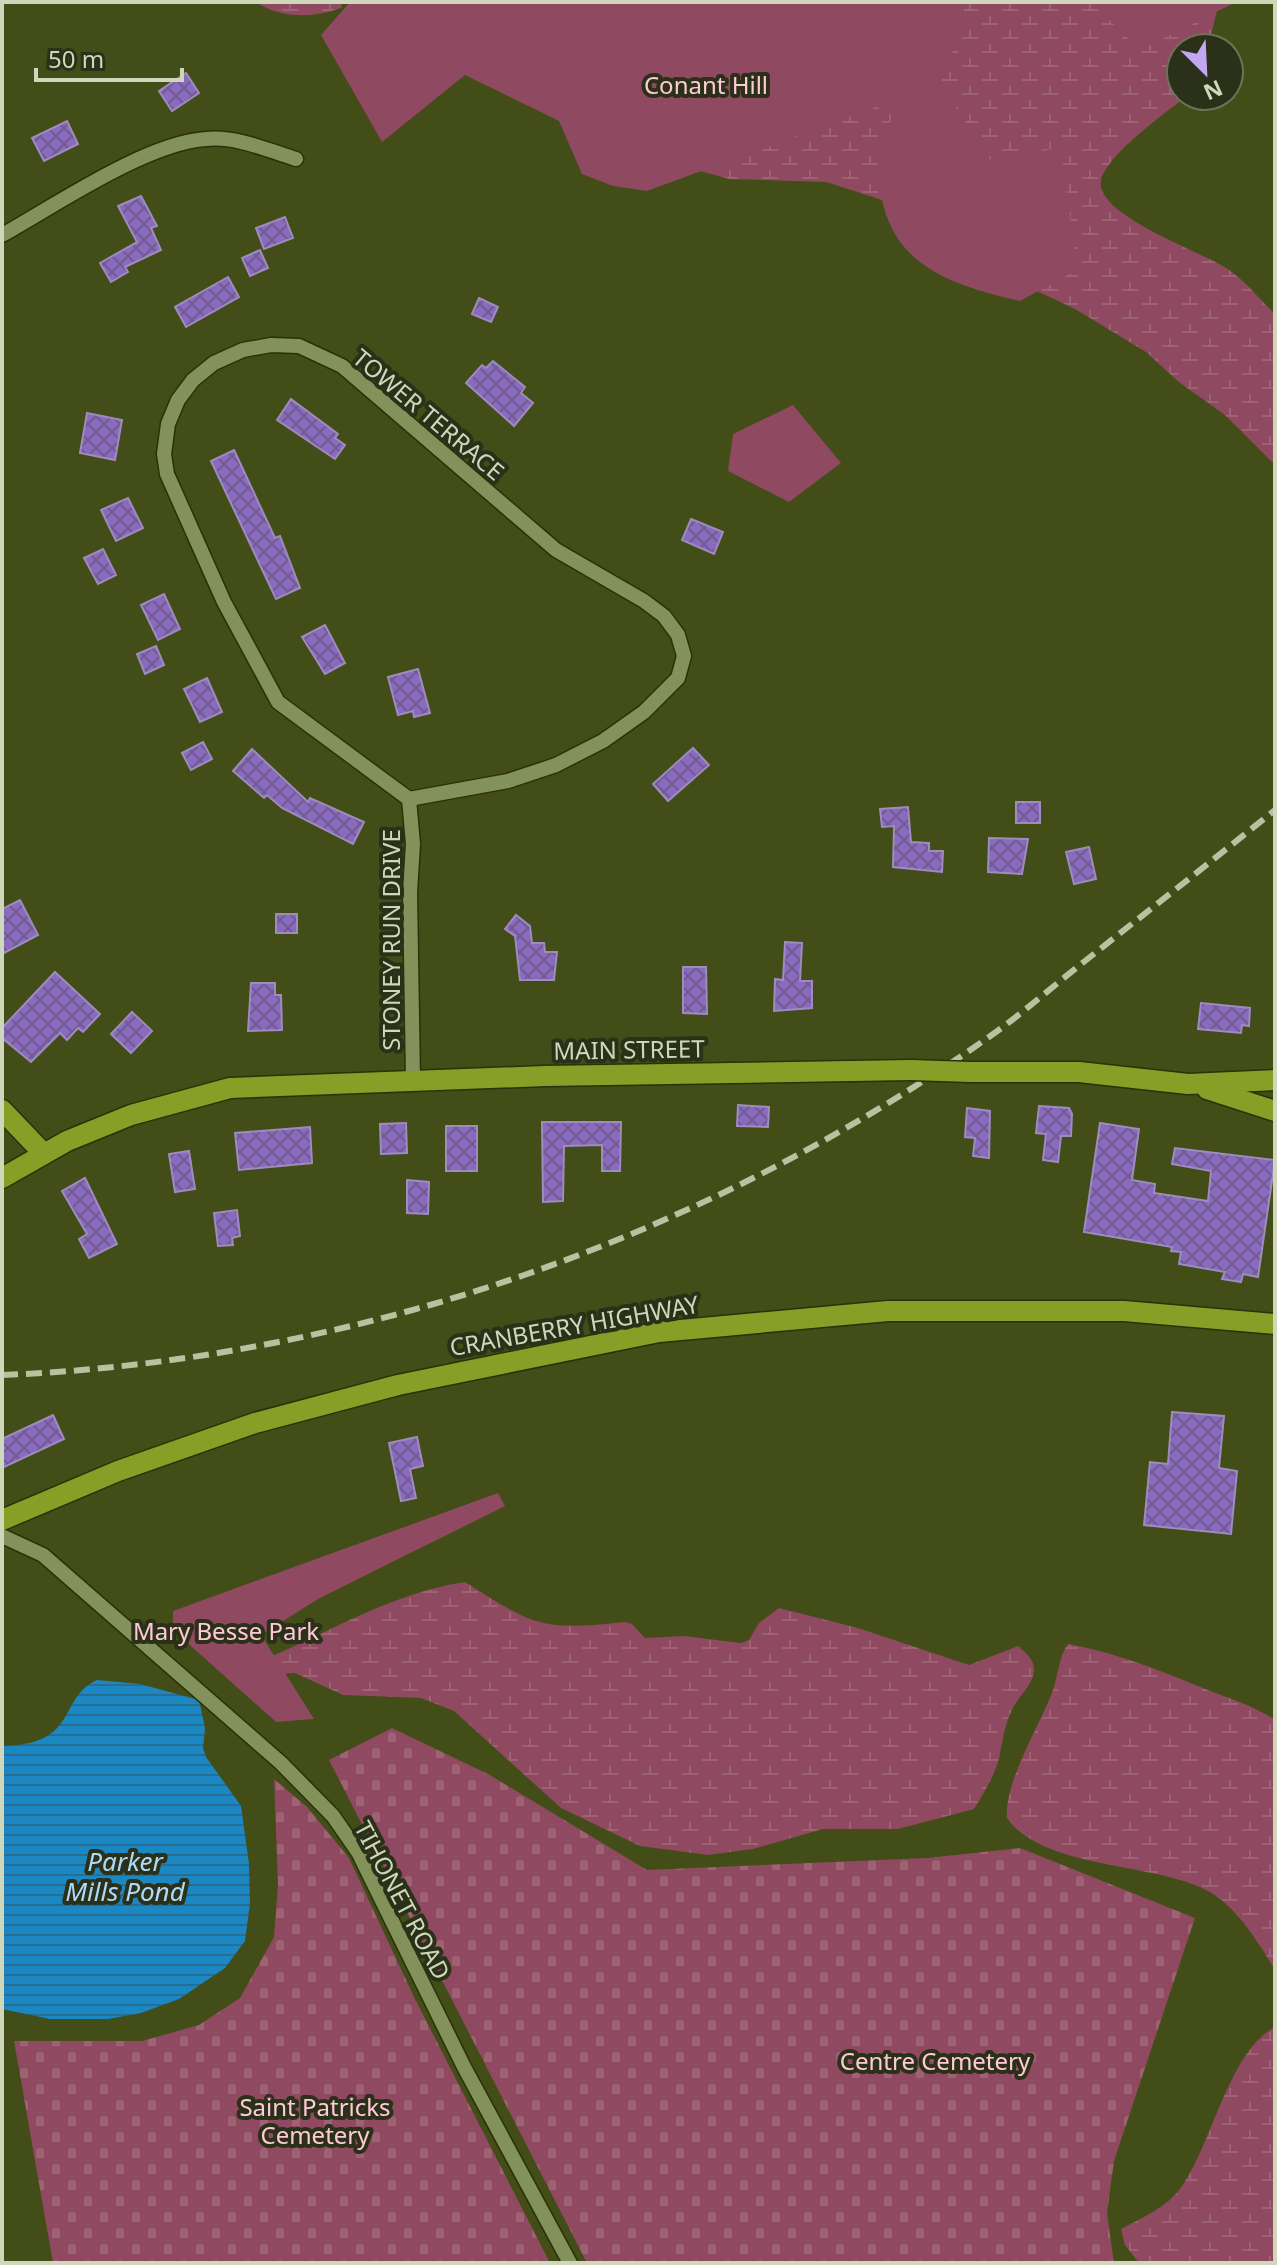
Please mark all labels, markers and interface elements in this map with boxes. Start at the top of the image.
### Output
scale bar [36,32,182,82]
north arrow [1165,32,1245,112]
text: 50 m [48,42,104,75]
park label: Conant Hill [644,68,768,101]
text: N [1199,74,1228,109]
street label: TOWER TERRACE [346,341,512,487]
street label: STONEY RUN DRIVE [374,829,407,1051]
street label: MAIN STREET [553,1031,706,1067]
street label: CRANBERRY HIGHWAY [447,1287,702,1363]
park label: Mary Besse Park [133,1614,319,1647]
street label: TIHONET ROAD [347,1815,459,1985]
water label: Parker Mills Pond [65,1843,186,1909]
park label: Centre Cemetery [840,2044,1031,2077]
park label: Saint Patricks Cemetery [239,2090,391,2151]

